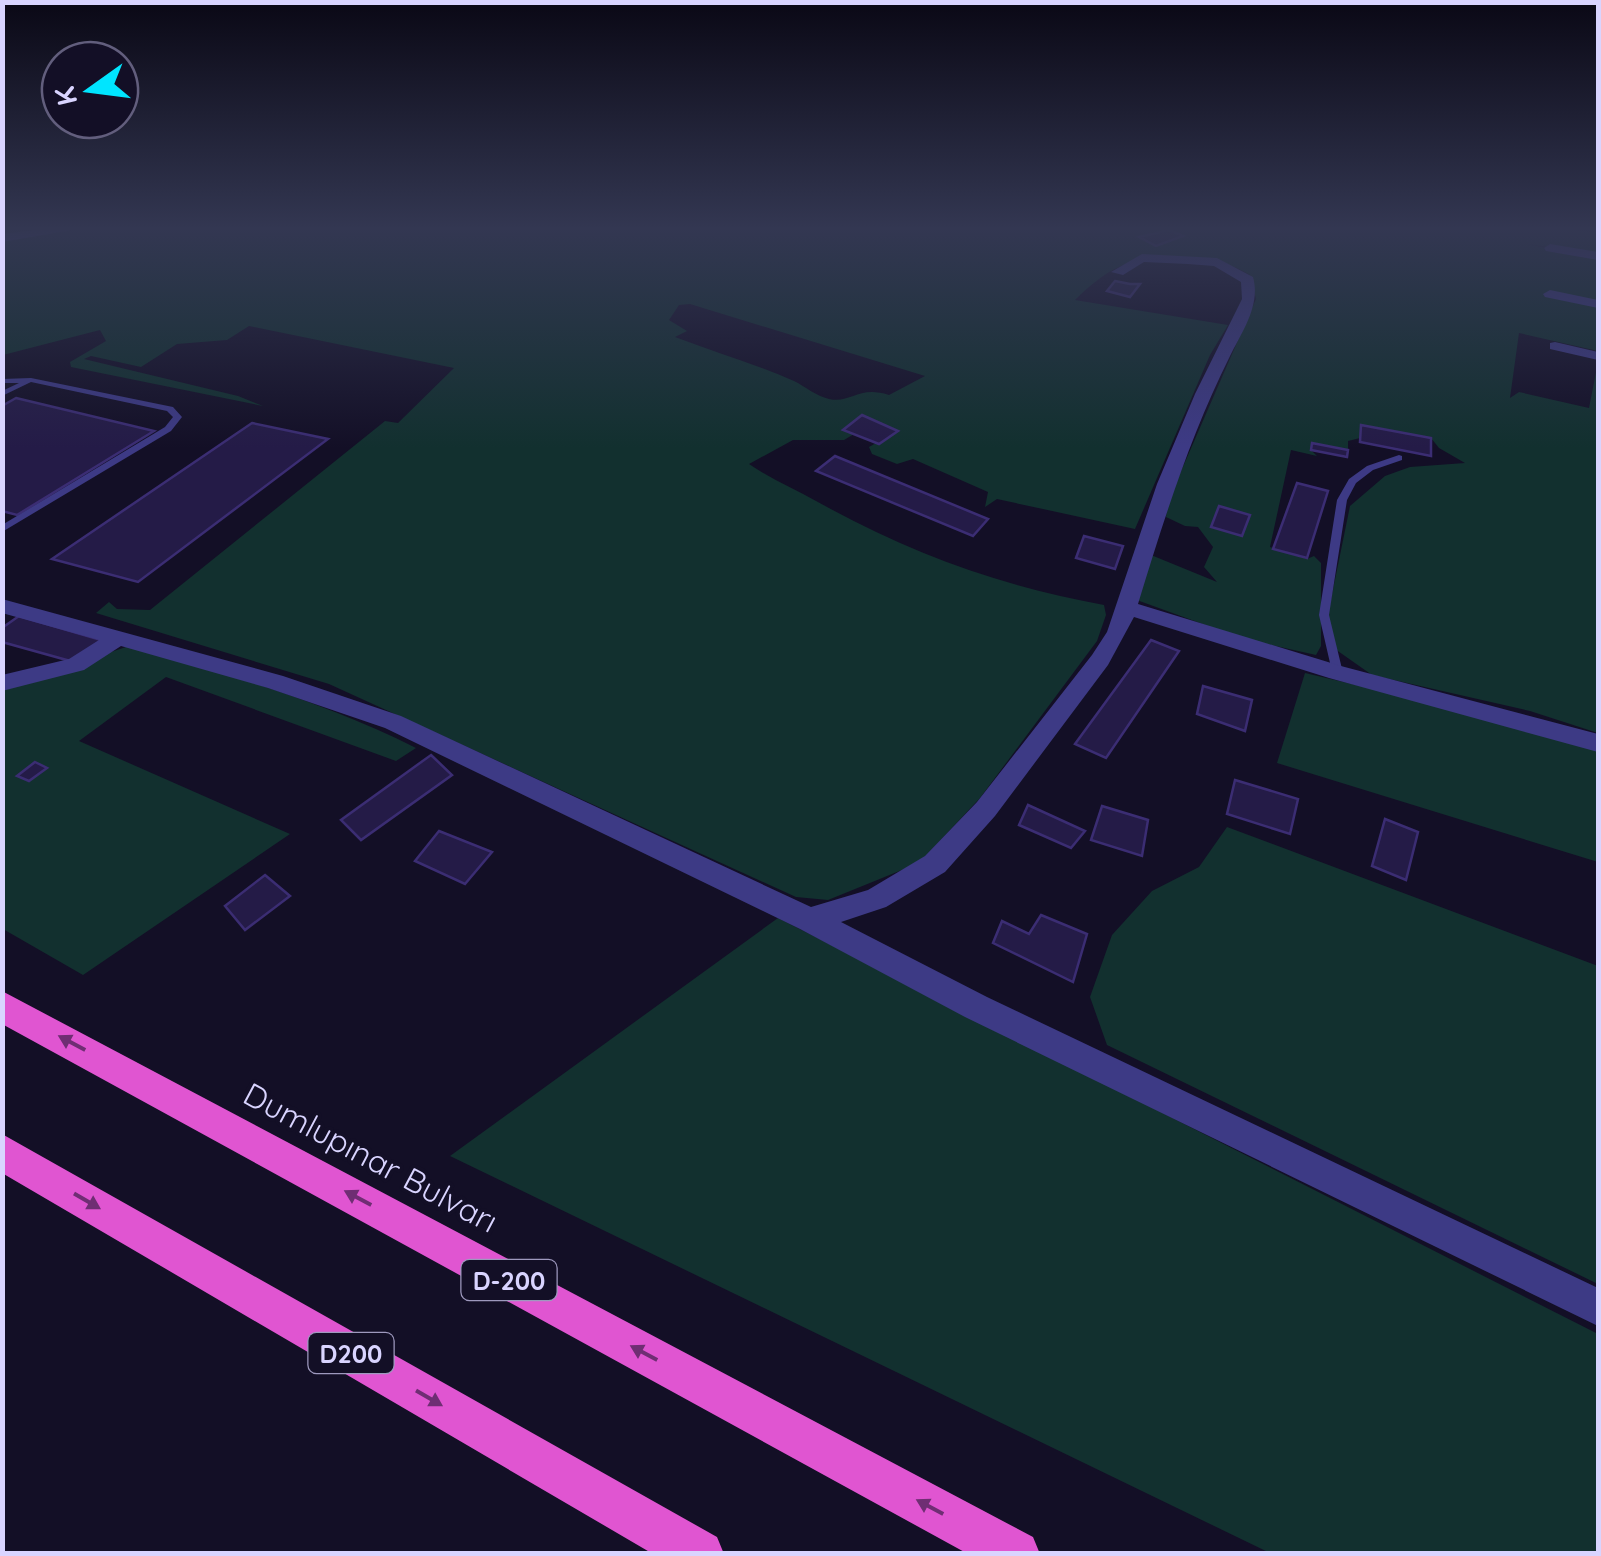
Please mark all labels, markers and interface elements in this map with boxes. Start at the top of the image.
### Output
north arrow [40,40,140,140]
text: K [46,83,84,109]
one-way arrow [58,1035,87,1052]
street label: Dumlupınar Bulvarı [237,1073,505,1241]
one-way arrow [344,1190,373,1207]
one-way arrow [73,1192,101,1209]
road number: D-200 [462,1260,556,1300]
road number: D200 [308,1333,394,1373]
one-way arrow [630,1344,659,1361]
one-way arrow [415,1389,444,1406]
one-way arrow [916,1499,944,1516]

